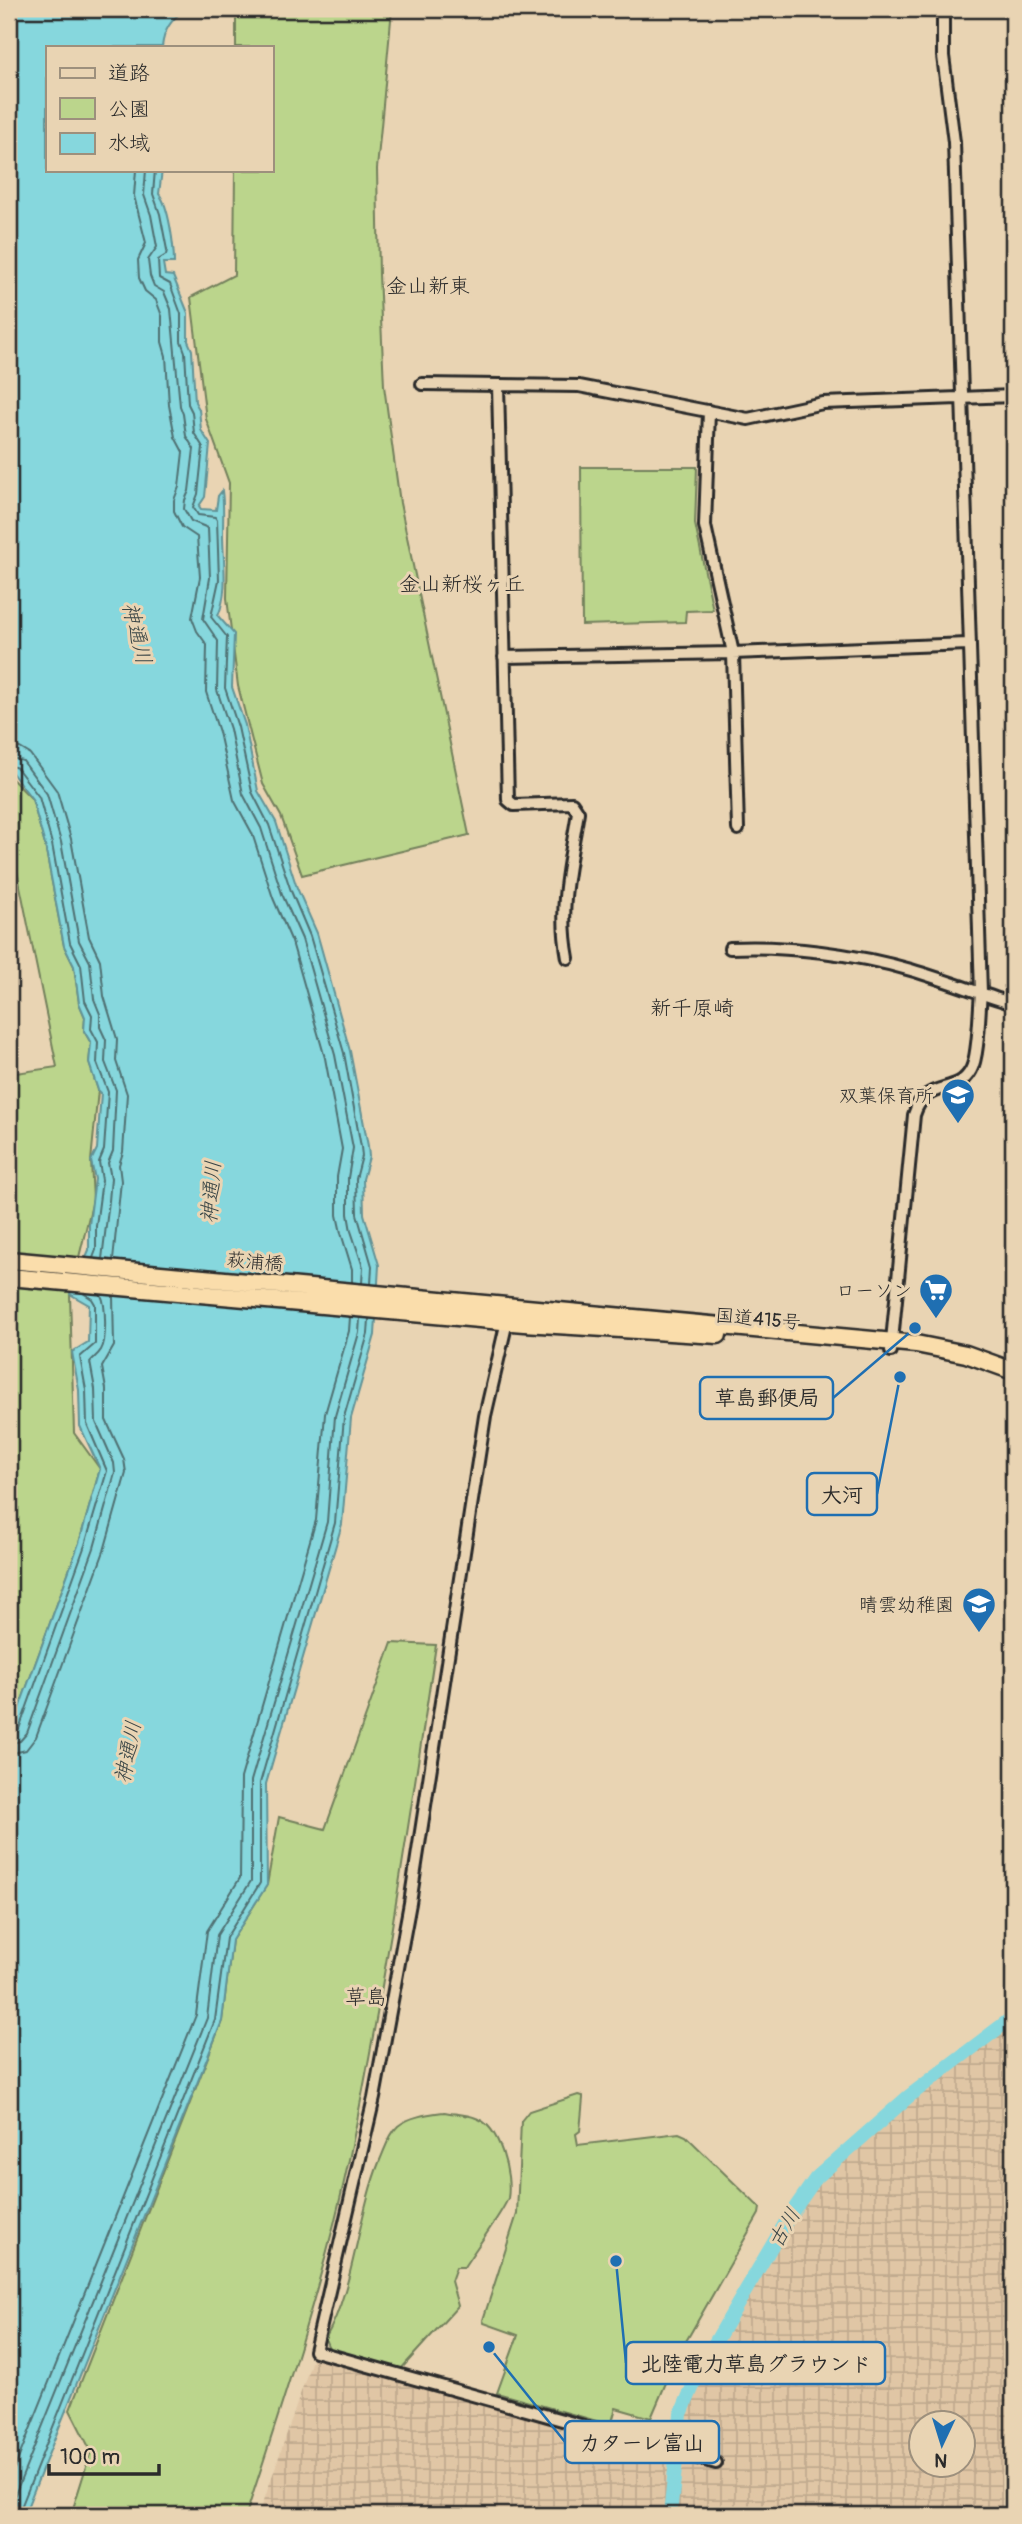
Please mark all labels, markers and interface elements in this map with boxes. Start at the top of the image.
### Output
legend [46,46,273,172]
text: 道路 [108,60,150,87]
text: 公園 [108,96,150,123]
text: 水域 [108,130,150,157]
district label: 金山新東 [386,273,470,300]
district label: 金山新桜ヶ丘 [399,571,525,598]
water label: 神通川 [116,599,157,667]
district label: 新千原崎 [650,995,734,1022]
school or university icon: 双葉保育所 [939,1076,977,1125]
place label: 双葉保育所 [839,1084,934,1108]
water label: 神通川 [196,1160,227,1224]
street label: 萩浦橋 [225,1248,284,1276]
supermarket icon: ローソン [917,1271,955,1320]
place label: ローソン [836,1279,912,1303]
street label: 国道415号 [714,1303,802,1335]
callout: 草島郵便局 [700,1377,833,1419]
text: 草島郵便局 [715,1385,820,1412]
callout: 大河 [807,1473,877,1515]
text: 大河 [821,1482,863,1509]
school or university icon: 晴雲幼稚園 [960,1585,998,1634]
place label: 晴雲幼稚園 [859,1593,954,1617]
water label: 神通川 [109,1719,148,1786]
district label: 草島 [345,1984,387,2011]
water label: 古川 [762,2203,807,2253]
callout: 北陸電力草島グラウンド [626,2342,885,2384]
text: 北陸電力草島グラウンド [641,2351,872,2378]
north arrow [906,2408,976,2478]
callout: カターレ富山 [565,2421,719,2463]
text: カターレ富山 [579,2430,705,2457]
scale bar [49,2433,159,2477]
text: 100 m [60,2444,120,2471]
text: N [933,2448,948,2472]

